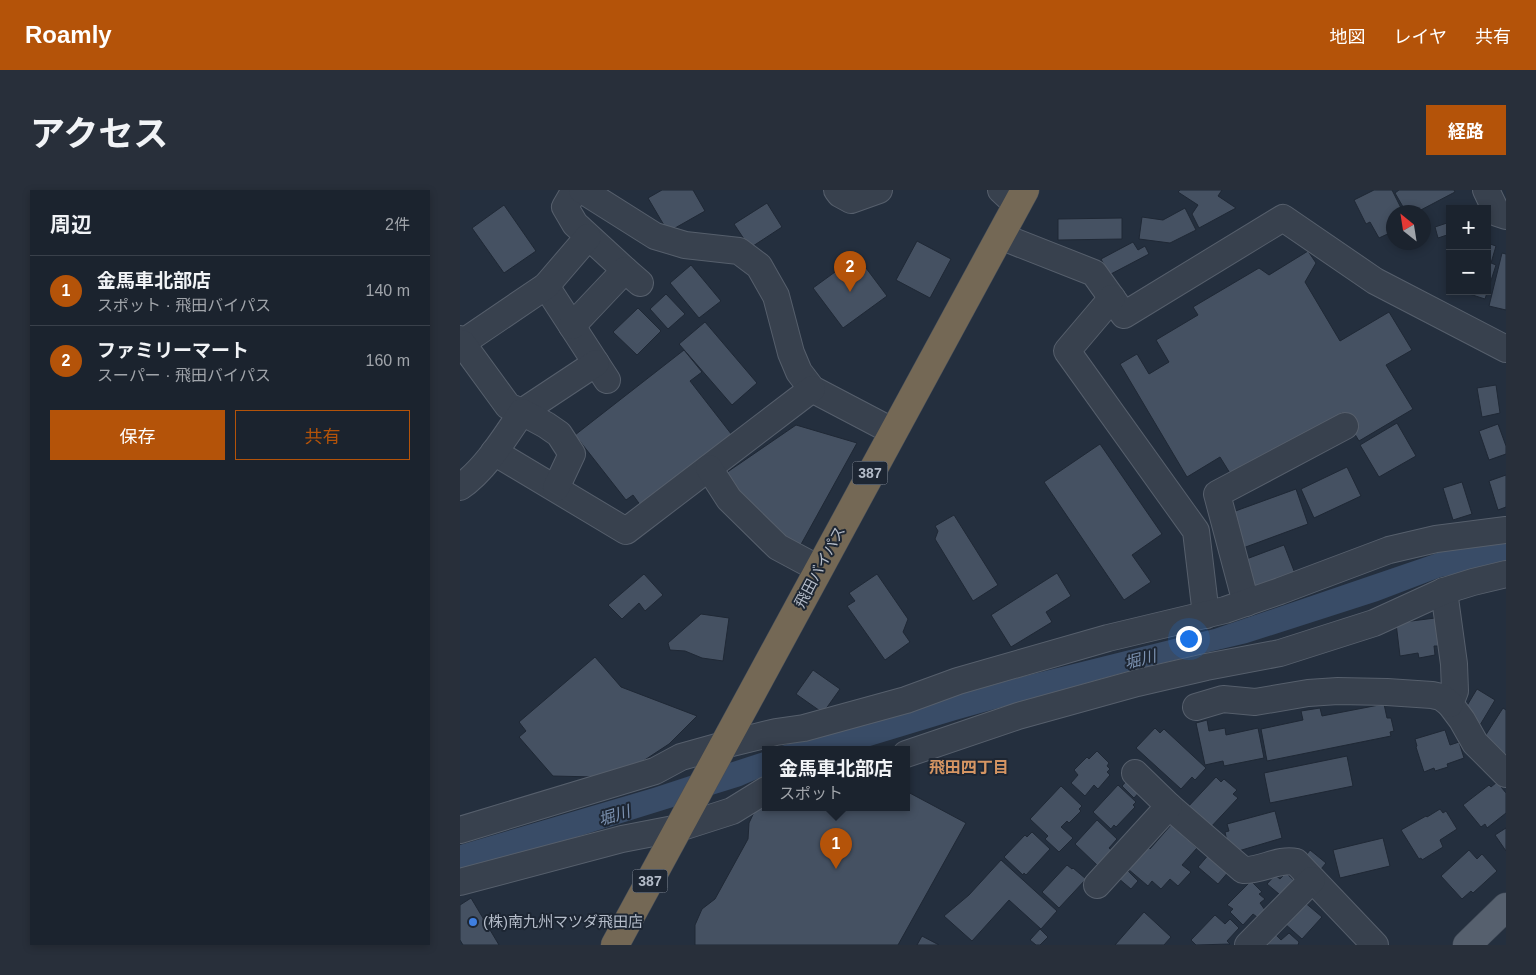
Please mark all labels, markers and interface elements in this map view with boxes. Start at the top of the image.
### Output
text: Roamly [25,21,112,48]
text: 地図 [1330,27,1366,47]
text: レイヤ [1394,27,1447,47]
text: 共有 [1475,27,1511,47]
button: 経路 [1426,105,1506,155]
text: アクセス [30,114,168,153]
north arrow [1386,205,1431,250]
map controls [1446,205,1491,295]
button: + [1446,205,1491,250]
text: 周辺 [50,213,92,236]
text: 2件 [385,216,410,233]
button: − [1446,250,1491,295]
pin: 2 [834,251,866,292]
text: 金馬車北部店 [97,270,211,291]
text: 1 [62,282,70,299]
text: 140 m [366,282,410,299]
text: スポット · 飛田バイパス [97,297,271,314]
text: ファミリーマート [97,340,249,361]
text: 2 [62,352,70,369]
text: 160 m [366,352,410,369]
text: スーパー · 飛田バイパス [97,367,271,384]
button: 保存 [50,410,225,460]
button: 共有 [235,410,410,460]
road number: 387 [852,462,888,484]
street label: 飛田バイパス [791,523,848,610]
your location [1176,626,1202,652]
water label: 堀川 [1123,647,1160,672]
popup [762,746,910,811]
text: 金馬車北部店 [779,758,893,779]
district label: 飛田四丁目 [929,759,1009,776]
text: スポット [779,785,843,802]
water label: 堀川 [596,802,634,828]
pin: 1 [820,828,852,869]
road number: 387 [632,869,668,892]
place label: (株)南九州マツダ飛田店 [483,913,643,930]
marker: (株)南九州マツダ飛田店 [467,916,479,928]

